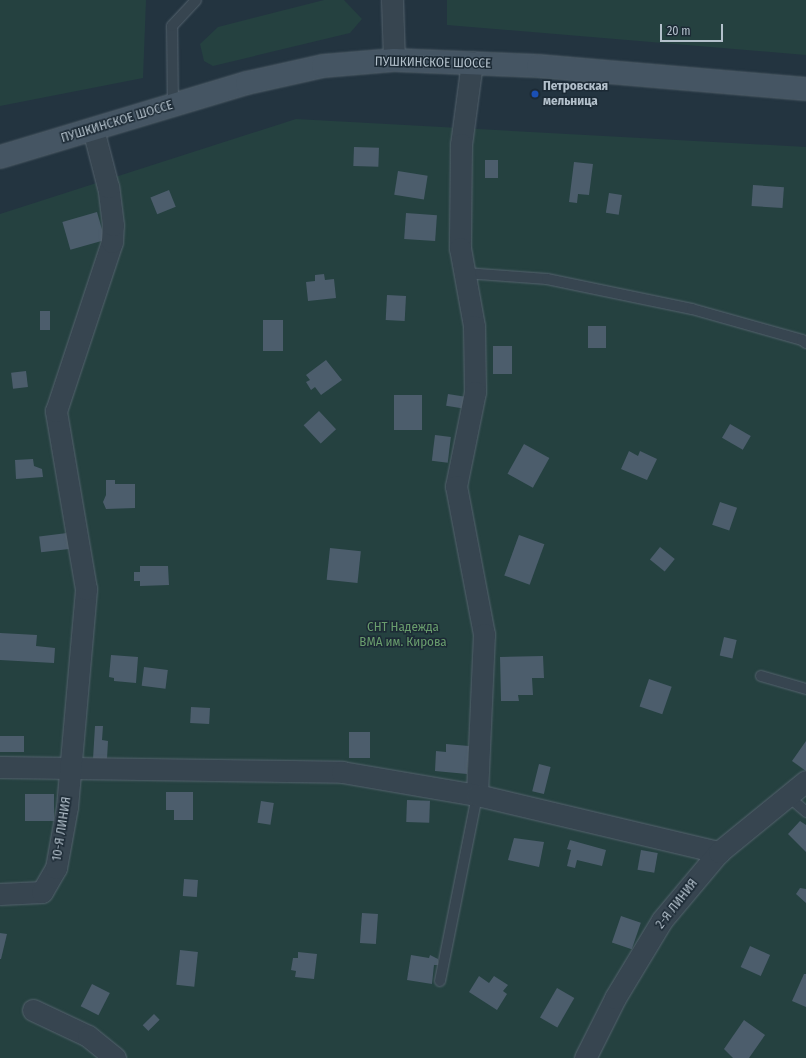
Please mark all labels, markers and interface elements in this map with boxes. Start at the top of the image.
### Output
scale bar [662,16,725,42]
text: 20 m [667,24,691,38]
street label: ПУШКИНСКОЕ ШОССЕ [375,54,491,72]
place label: Петровская мельница [543,79,608,110]
marker: Петровская мельница [530,89,540,99]
street label: ПУШКИНСКОЕ ШОССЕ [59,98,175,146]
park label: СНТ Надежда ВМА им. Кирова [359,620,447,651]
street label: 10-Я ЛИНИЯ [49,796,75,862]
street label: 2-Я ЛИНИЯ [653,876,701,932]

